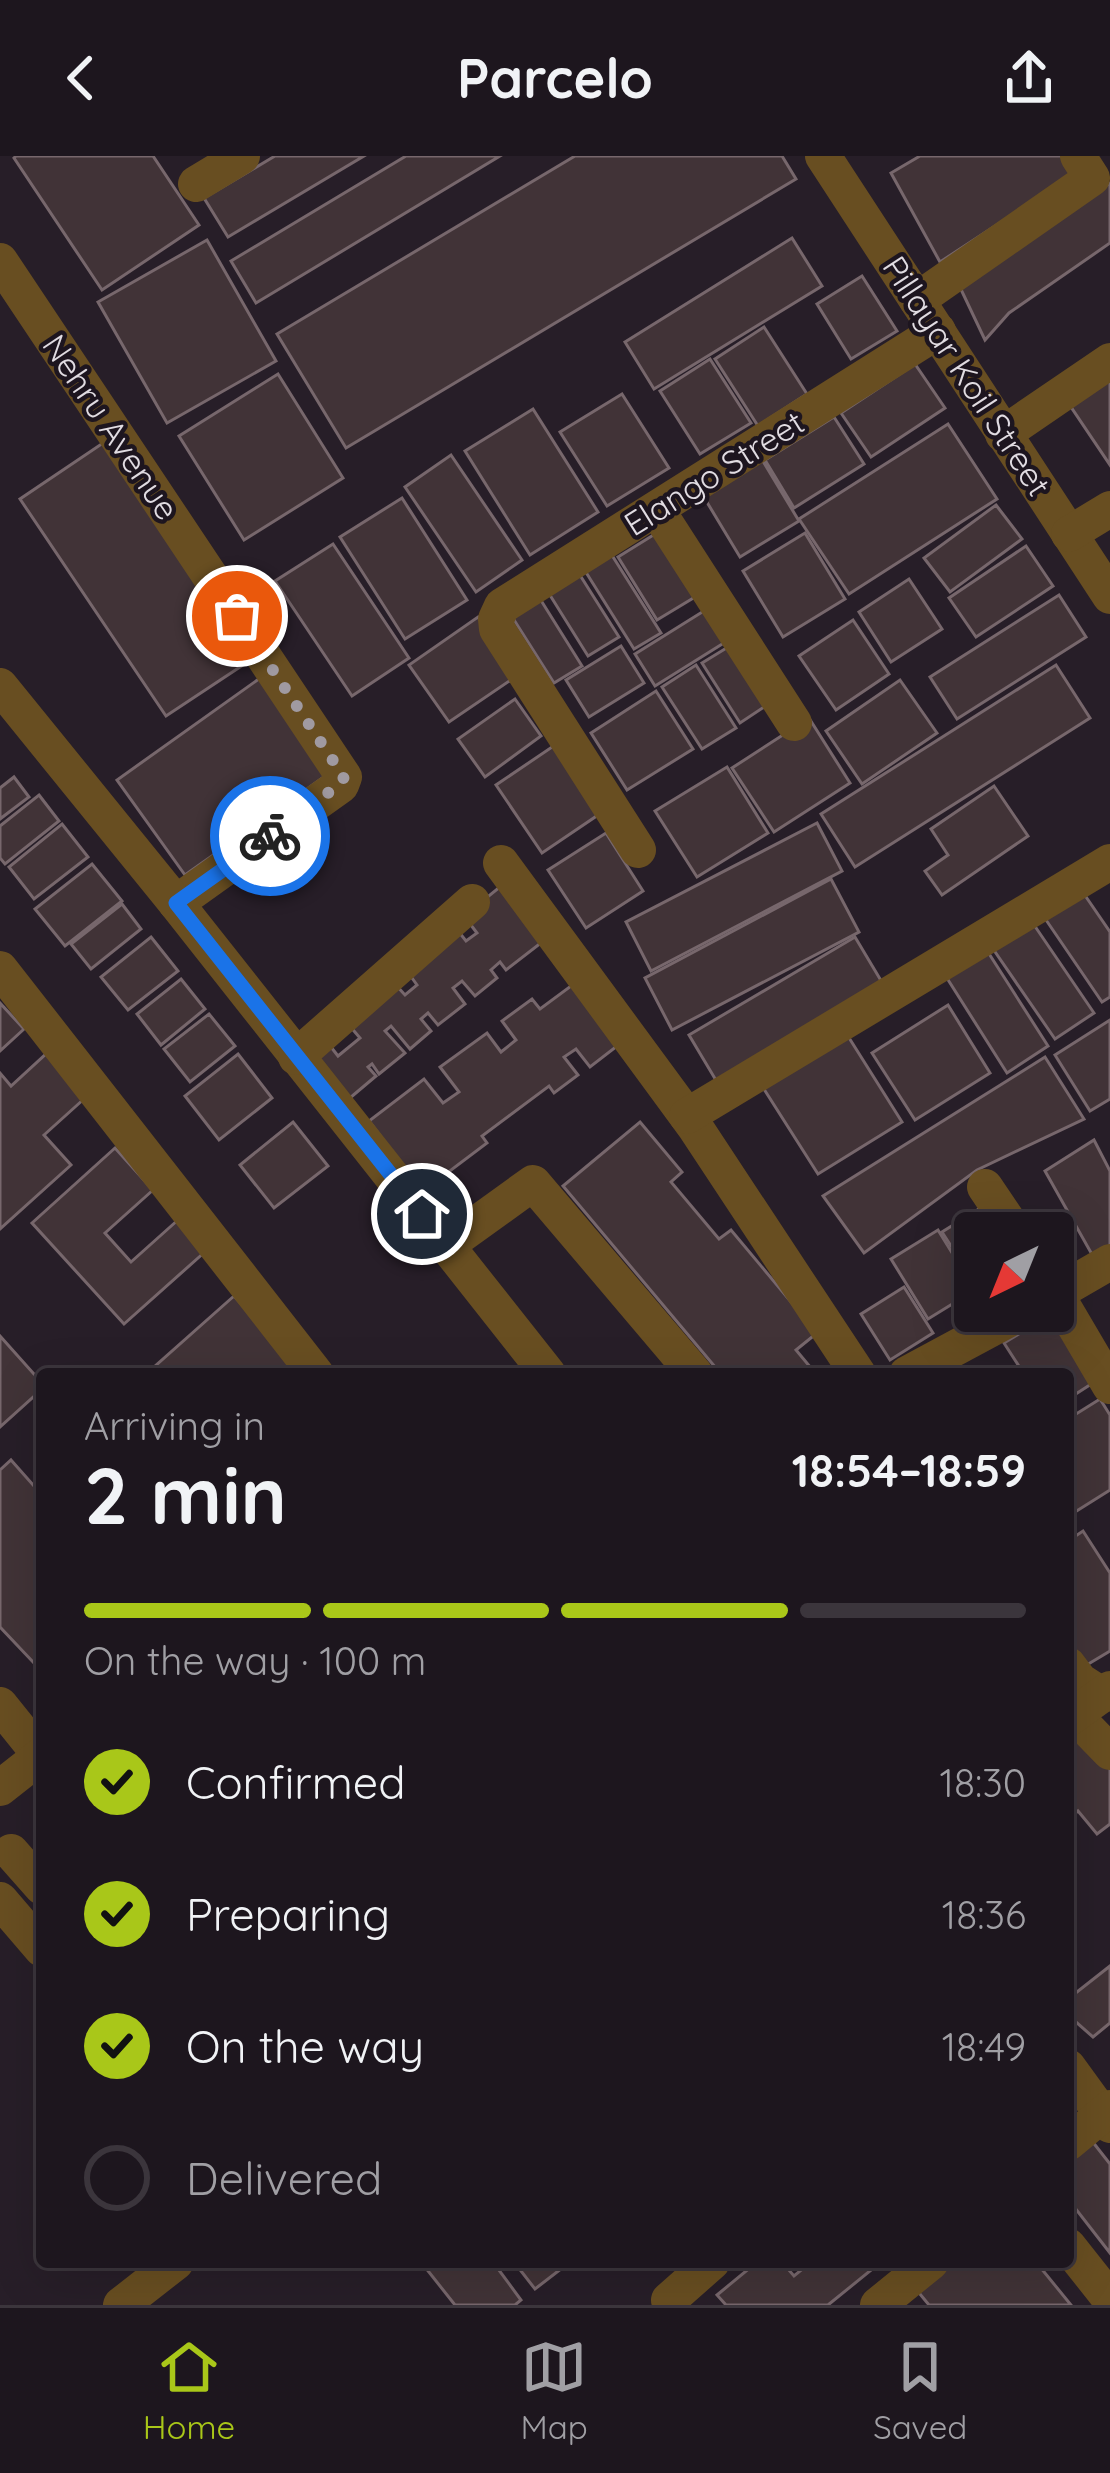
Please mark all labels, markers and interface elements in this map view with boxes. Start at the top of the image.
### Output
text: Parcelo [457,44,653,112]
icon: back [48,45,114,111]
icon: share [996,45,1062,111]
street label: Pillayar Koil Street [875,248,1060,503]
street label: Nehru Avenue [34,326,188,527]
street label: Elango Street [616,401,811,544]
pin [186,565,288,667]
icon: bag [204,583,270,649]
courier [210,776,330,896]
icon: bike [237,803,303,869]
pin [371,1163,473,1265]
icon: home [389,1181,455,1247]
north arrow [954,1212,1074,1332]
map controls [954,1212,1074,1332]
text: Arriving in [84,1401,265,1450]
text: 18:54–18:59 [792,1442,1026,1498]
text: 2 min [84,1446,287,1544]
text: On the way · 100 m [84,1636,426,1685]
icon: check [84,1749,150,1815]
text: Confirmed [186,1754,405,1810]
text: 18:30 [940,1758,1026,1807]
icon: check [84,1881,150,1947]
text: Preparing [186,1886,390,1942]
text: 18:36 [942,1890,1026,1939]
icon: check [84,2013,150,2079]
text: On the way [186,2018,424,2074]
text: 18:49 [942,2022,1026,2071]
text: Delivered [186,2150,382,2206]
tab: Home [143,2334,235,2447]
tab: Map [521,2334,588,2447]
tab: Saved [873,2334,967,2447]

